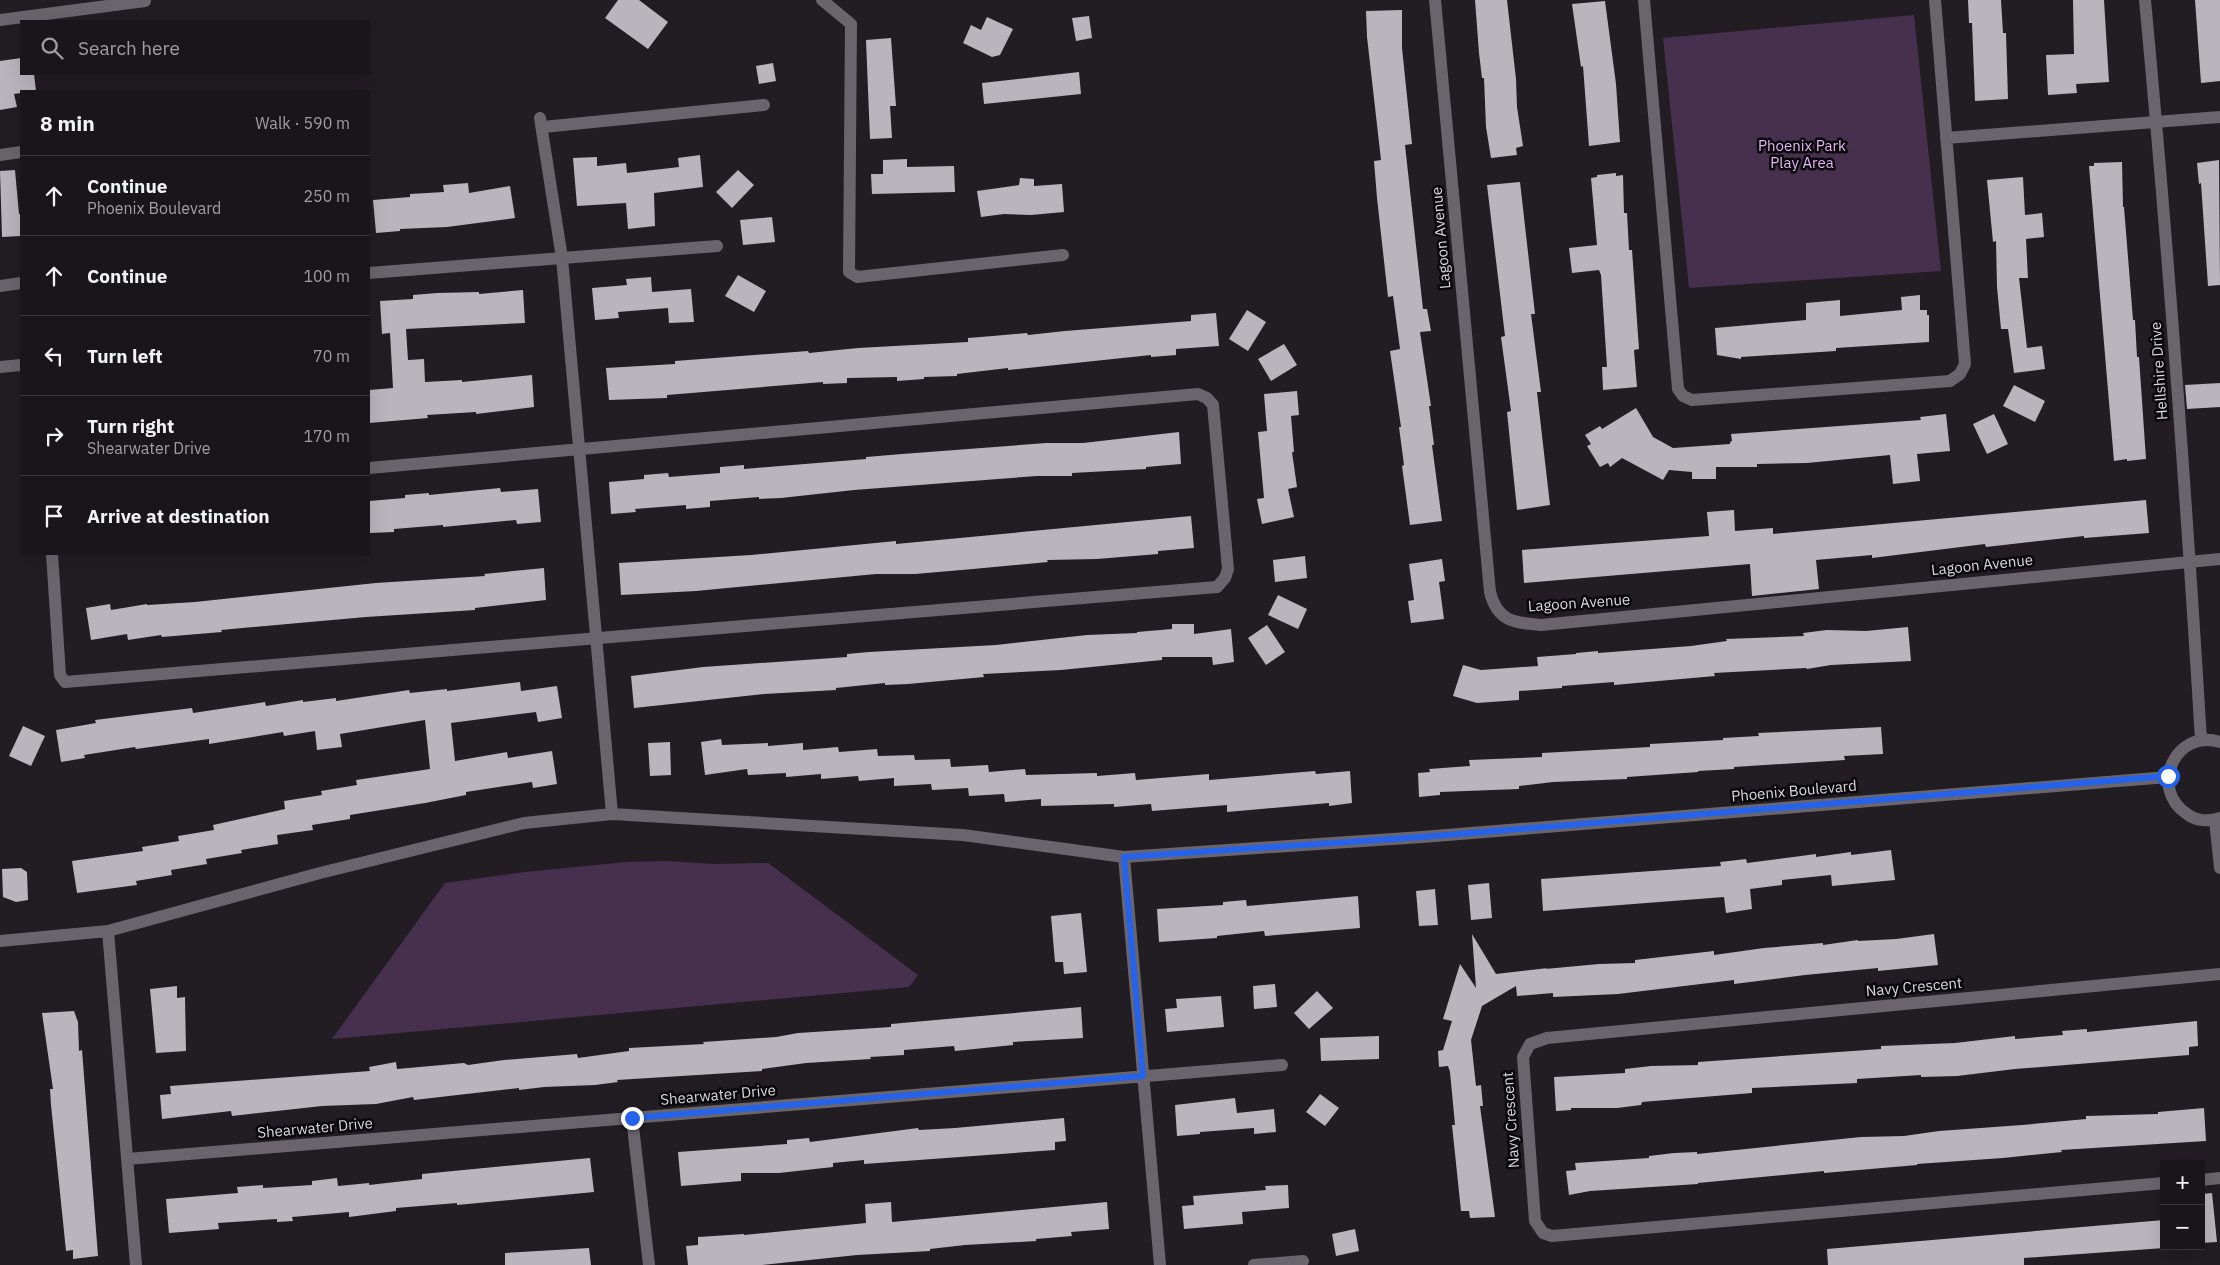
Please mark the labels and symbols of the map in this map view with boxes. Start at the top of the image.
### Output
park label: Phoenix Park Play Area [1758,136,1846,172]
street label: Lagoon Avenue [1427,186,1454,290]
street label: Hellshire Drive [2146,321,2171,421]
street label: Lagoon Avenue [1930,550,2034,579]
street label: Lagoon Avenue [1527,589,1631,616]
route start [2157,765,2180,788]
street label: Phoenix Boulevard [1730,776,1858,805]
street label: Navy Crescent [1865,973,1963,1000]
street label: Navy Crescent [1498,1071,1523,1169]
street label: Shearwater Drive [659,1080,776,1109]
route end [621,1107,644,1130]
street label: Shearwater Drive [256,1113,373,1142]

